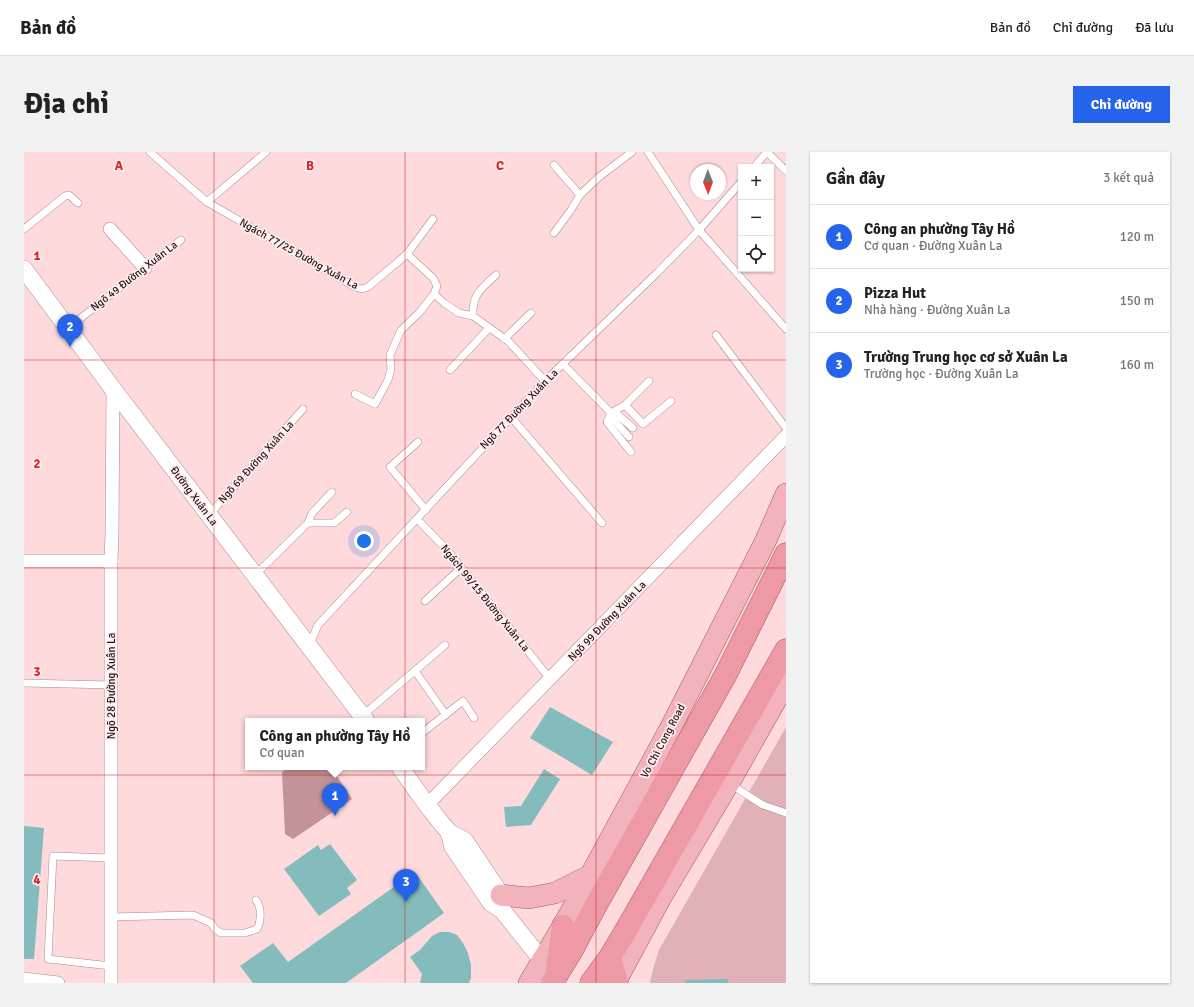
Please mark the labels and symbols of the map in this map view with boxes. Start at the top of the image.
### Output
text: A [115,158,124,174]
text: B [306,158,314,174]
text: C [496,158,504,174]
north arrow [690,164,726,200]
street label: Ngách 77/25 Đường Xuân La [237,216,361,292]
street label: Ngõ 49 Đường Xuân La [88,238,180,314]
text: 1 [33,248,41,264]
pin: 2 [57,314,83,347]
street label: Ngõ 77 Đường Xuân La [477,366,561,452]
street label: Ngõ 69 Đường Xuân La [216,418,297,506]
text: 2 [33,456,41,472]
street label: Đường Xuân La [168,464,221,529]
your location [354,531,374,551]
street label: Ngách 99/15 Đường Xuân La [438,542,532,654]
street label: Ngõ 99 Đường Xuân La [565,578,649,664]
street label: Ngõ 28 Đường Xuân La [105,632,118,739]
text: 3 [33,664,41,680]
street label: Vo Chi Cong Road [638,702,688,780]
pin: 1 [322,783,348,816]
pin: 3 [393,869,419,902]
text: 4 [33,872,41,888]

